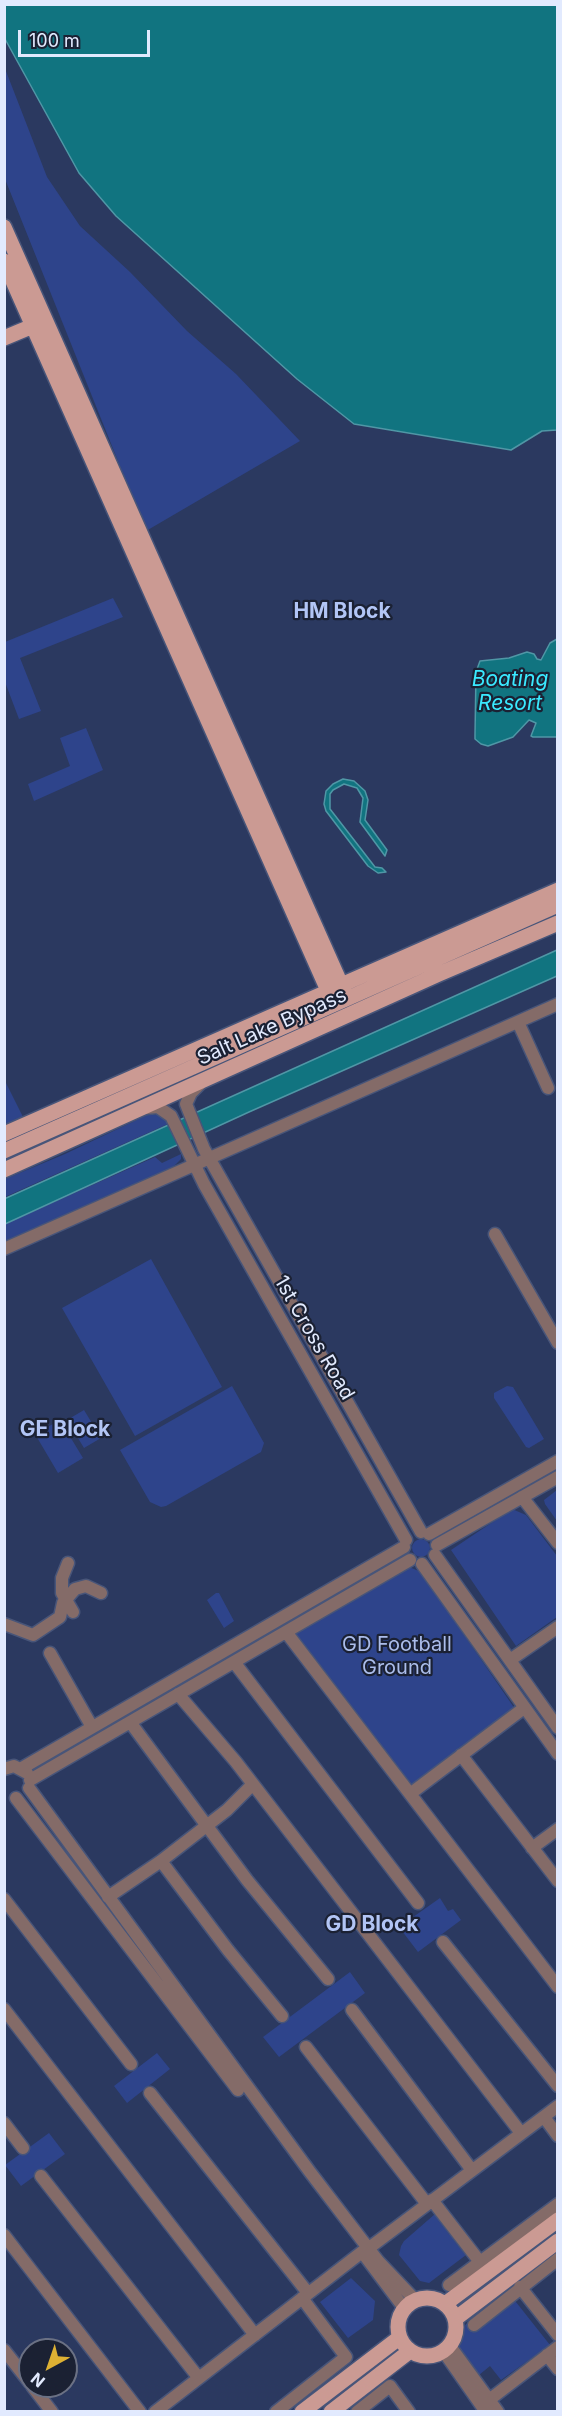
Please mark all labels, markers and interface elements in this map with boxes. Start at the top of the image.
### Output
scale bar [21,18,153,56]
text: 100 m [29,30,80,51]
district label: HM Block [293,599,391,625]
water label: Boating Resort [472,667,548,717]
street label: Salt Lake Bypass [194,983,350,1071]
street label: 1st Cross Road [269,1272,359,1404]
district label: GE Block [20,1417,110,1443]
park label: GD Football Ground [342,1633,452,1680]
district label: GD Block [326,1912,418,1938]
north arrow [18,2338,78,2398]
text: N [27,2369,49,2392]

